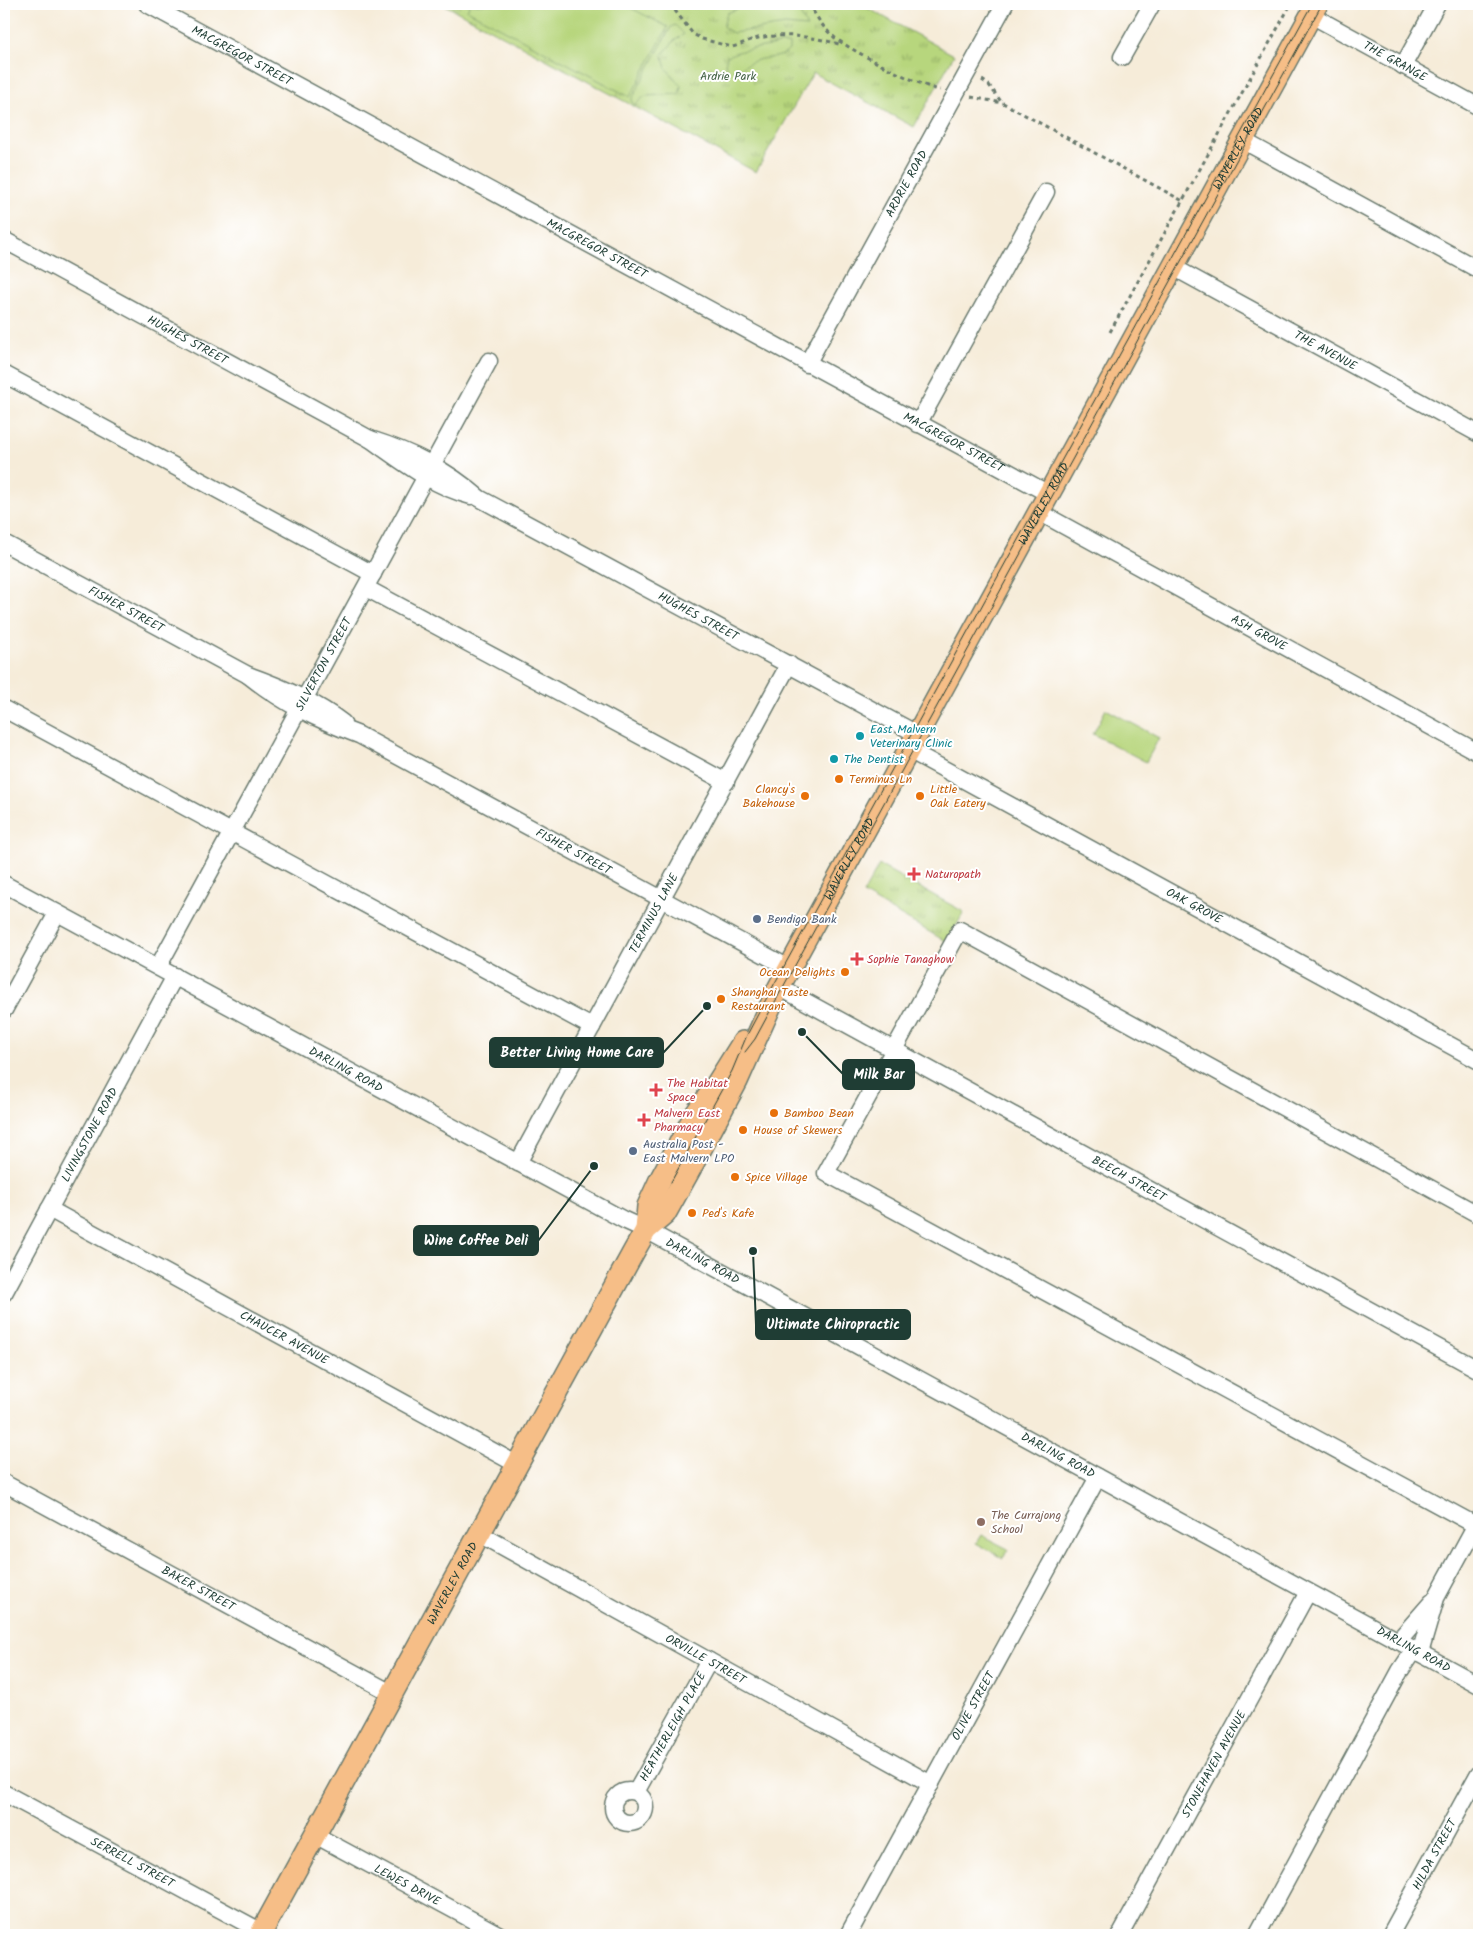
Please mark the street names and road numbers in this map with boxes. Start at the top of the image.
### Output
street label: MACGREGOR STREET [188,21,297,92]
street label: THE GRANGE [1359,36,1431,87]
street label: WAVERLEY ROAD [1208,103,1269,193]
street label: ARDRIE ROAD [881,146,933,221]
street label: MACGREGOR STREET [543,214,652,285]
street label: HUGHES STREET [144,311,232,371]
street label: THE AVENUE [1290,326,1361,376]
street label: MACGREGOR STREET [900,408,1009,479]
street label: WAVERLEY ROAD [1014,459,1075,549]
street label: FISHER STREET [85,581,169,639]
street label: HUGHES STREET [654,587,743,647]
street label: ASH GROVE [1227,610,1291,657]
street label: SILVERTON STREET [291,613,358,715]
street label: WAVERLEY ROAD [819,814,880,904]
street label: FISHER STREET [532,824,616,881]
street label: TERMINUS LANE [624,869,684,957]
street label: OAK GROVE [1162,883,1227,930]
street label: DARLING ROAD [305,1042,387,1098]
street label: LIVINGSTONE ROAD [57,1084,123,1186]
street label: BEECH STREET [1088,1151,1171,1208]
street label: DARLING ROAD [662,1233,743,1290]
street label: CHAUCER AVENUE [236,1306,333,1370]
street label: DARLING ROAD [1017,1428,1099,1484]
street label: WAVERLEY ROAD [422,1538,483,1628]
street label: BAKER STREET [158,1561,240,1617]
street label: DARLING ROAD [1373,1622,1454,1678]
street label: ORVILLE STREET [662,1629,751,1690]
street label: OLIVE STREET [947,1667,1001,1744]
street label: HEATHERLEIGH PLACE [635,1668,712,1785]
street label: STONEHAVEN AVENUE [1177,1706,1252,1821]
street label: HILDA STREET [1408,1814,1463,1894]
street label: SERRELL STREET [87,1832,179,1894]
street label: LEWES DRIVE [370,1860,445,1912]

